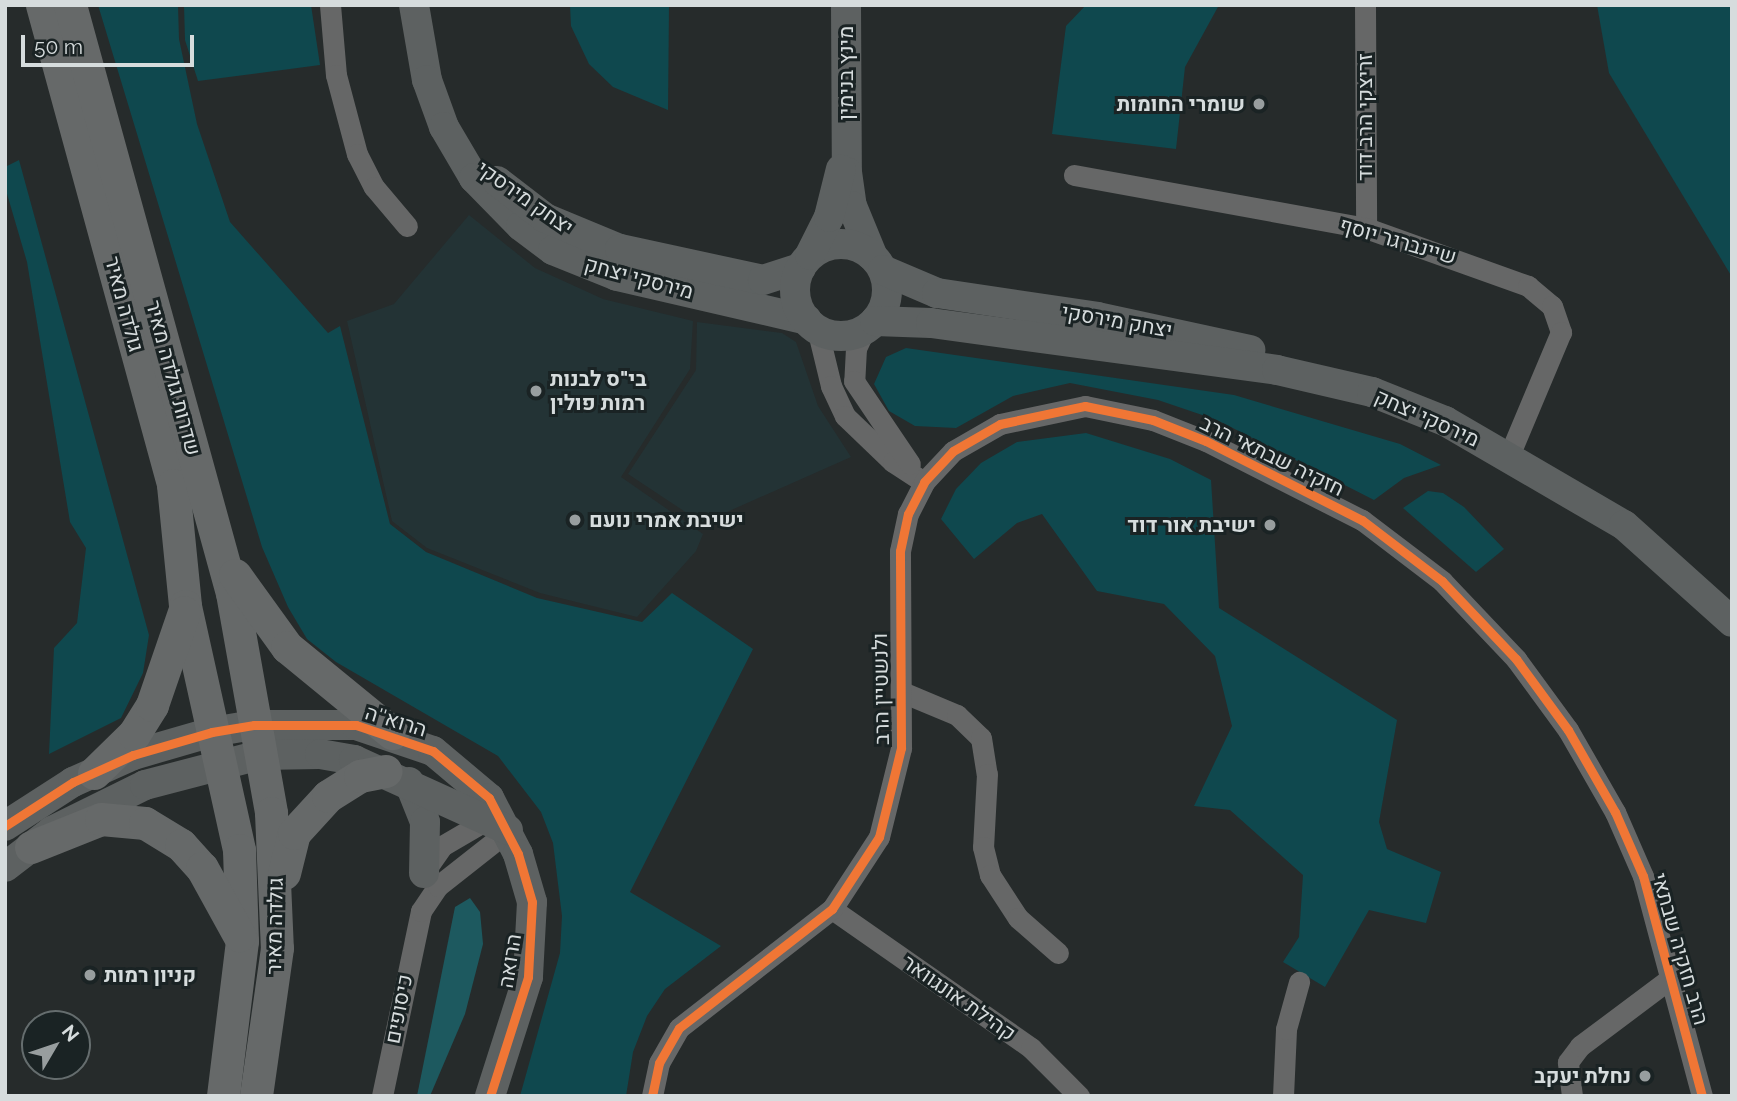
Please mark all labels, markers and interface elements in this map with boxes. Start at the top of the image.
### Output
scale bar [24,21,198,65]
street label: מינץ בנימין [833,26,859,120]
text: 50 m [34,34,83,59]
street label: זריצקי הרב דוד [1352,53,1378,181]
place label: שומרי החומות [1117,91,1245,117]
marker: שומרי החומות [1251,96,1267,112]
street label: יצחק מירסקי [472,156,578,240]
street label: שיינברגר יוסף [1337,212,1459,270]
street label: מירסקי יצחק [582,251,696,305]
street label: גולדה מאיר [99,254,149,354]
street label: שדרות גולדה מאיר [140,298,206,458]
street label: יצחק מירסקי [1060,299,1174,343]
place label: בי"ס לבנות רמות פולין [550,366,647,416]
marker: בי"ס לבנות רמות פולין [528,383,544,399]
street label: מירסקי יצחק [1371,384,1483,452]
street label: חזקיה שבתאי הרב [1196,410,1348,502]
place label: ישיבת אמרי נועם [589,507,744,533]
marker: ישיבת אמרי נועם [567,512,583,528]
place label: ישיבת אור דוד [1127,512,1256,538]
marker: ישיבת אור דוד [1262,517,1278,533]
street label: ולנשטיין הרב [867,633,895,745]
street label: הרוא''ה [362,700,430,742]
street label: הרב חזקיה שבתאי [1646,870,1714,1028]
street label: גולדה מאיר [262,877,288,975]
street label: הרואה [493,932,527,990]
street label: קהילת אונגוואר [897,950,1021,1046]
place label: קניון רמות [104,962,196,988]
marker: קניון רמות [82,967,98,983]
street label: כיסופים [380,972,418,1046]
north arrow [21,1010,91,1080]
text: N [58,1020,84,1046]
place label: נחלת יעקב [1534,1063,1631,1089]
marker: נחלת יעקב [1637,1068,1653,1084]

